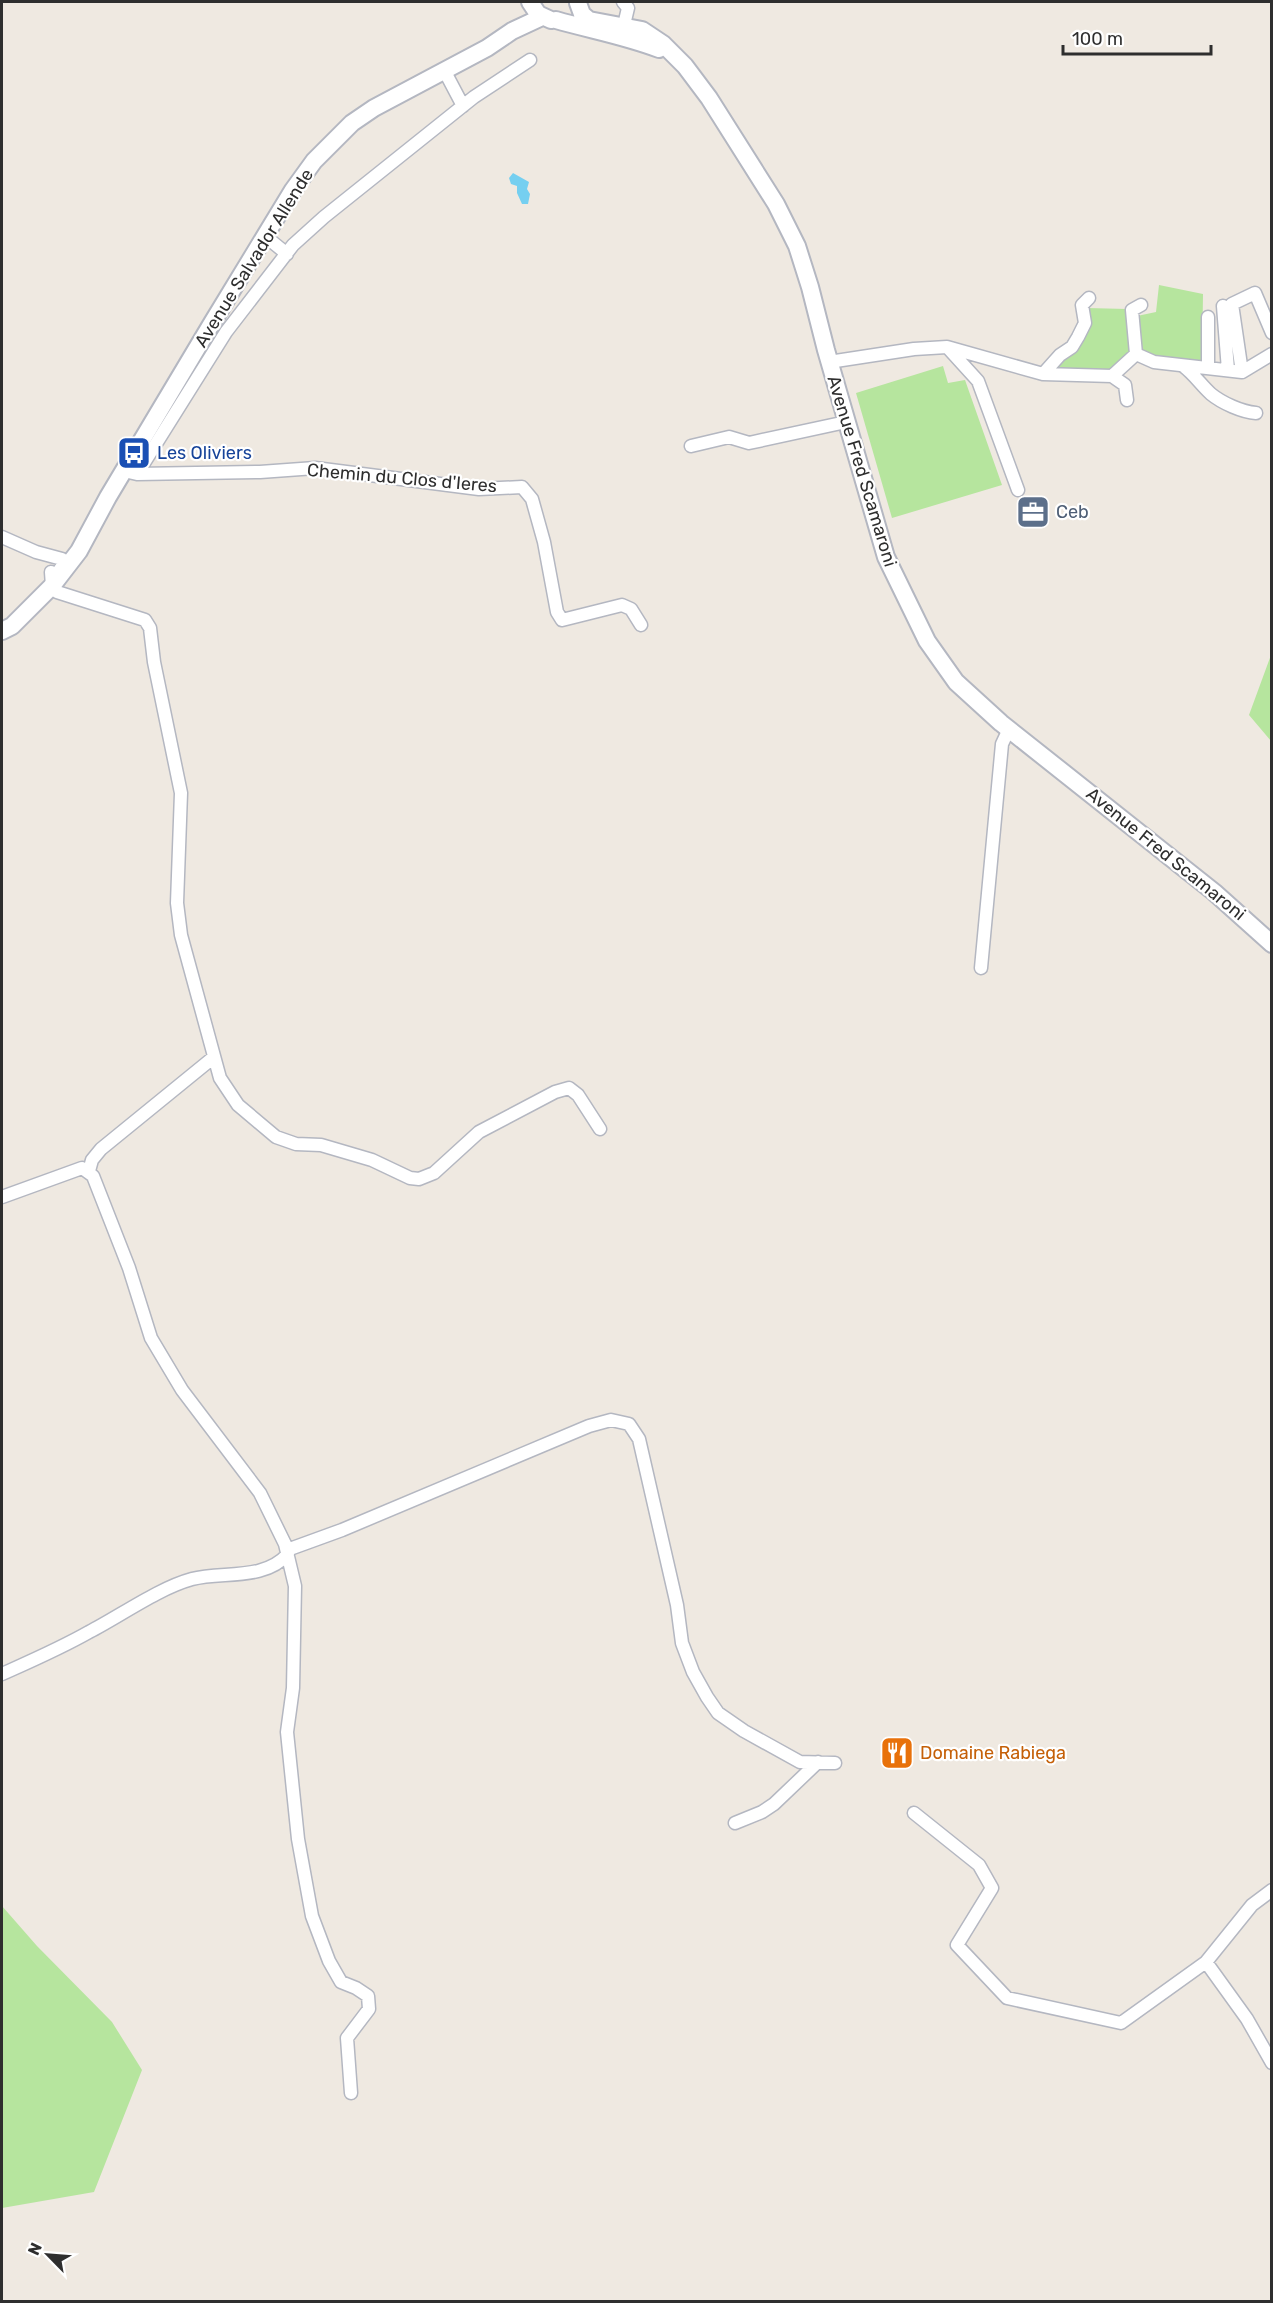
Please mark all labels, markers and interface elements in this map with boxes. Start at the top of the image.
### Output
scale bar [1063,18,1212,56]
text: 100 m [1072,28,1123,50]
street label: Avenue Salvador Allende [190,165,318,351]
street label: Avenue Fred Scamaroni [822,373,902,569]
bus stop icon: Les Oliviers [116,435,152,471]
place label: Les Oliviers [157,442,252,464]
street label: Chemin du Clos d'Ieres [306,459,498,497]
office icon: Ceb [1015,494,1051,530]
place label: Ceb [1056,501,1089,523]
street label: Avenue Fred Scamaroni [1082,783,1250,925]
restaurant icon: Domaine Rabiega [879,1735,915,1771]
place label: Domaine Rabiega [920,1742,1066,1764]
north arrow [18,2225,78,2285]
text: N [24,2240,46,2258]

